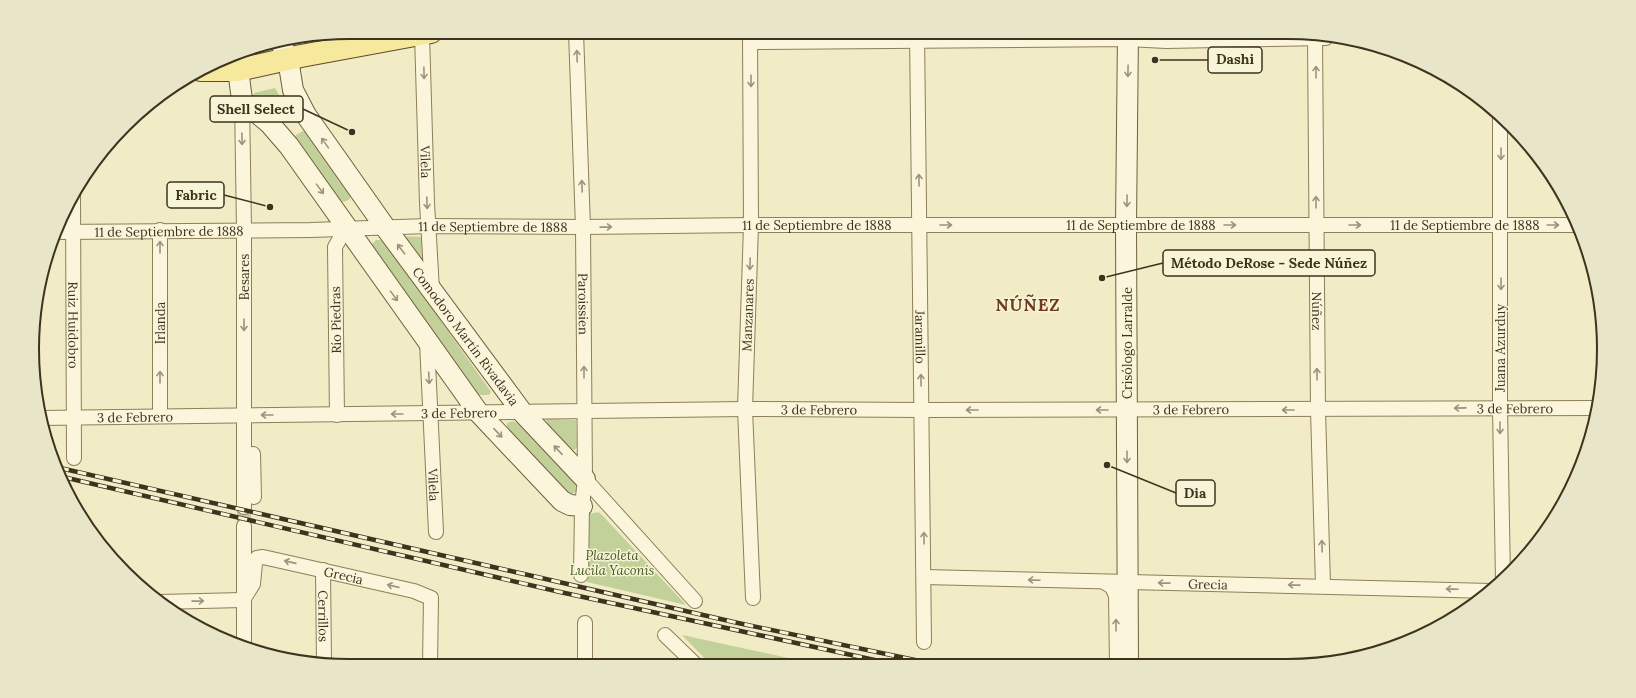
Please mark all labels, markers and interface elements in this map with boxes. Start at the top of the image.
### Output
callout: Dashi [1208,47,1262,73]
one-way arrow [573,50,581,63]
text: Dashi [1216,50,1254,68]
one-way arrow [1124,64,1132,77]
one-way arrow [420,66,428,79]
one-way arrow [1312,66,1320,79]
one-way arrow [747,74,755,87]
callout: Shell Select [210,96,303,122]
text: Shell Select [217,100,295,118]
one-way arrow [238,132,246,145]
one-way arrow [321,138,329,149]
street label: Vilela [417,144,435,179]
one-way arrow [1497,147,1505,160]
one-way arrow [915,174,923,187]
one-way arrow [578,180,585,193]
callout: Fabric [167,182,224,208]
one-way arrow [316,184,324,195]
text: Fabric [175,186,217,204]
one-way arrow [1123,194,1131,207]
one-way arrow [423,196,430,209]
one-way arrow [1312,196,1320,209]
street label: 11 de Septiembre de 1888 [742,216,892,234]
street label: 11 de Septiembre de 1888 [418,217,568,235]
street label: 11 de Septiembre de 1888 [1066,217,1216,234]
street label: 11 de Septiembre de 1888 [1390,217,1540,234]
one-way arrow [939,221,952,229]
one-way arrow [1223,221,1236,229]
one-way arrow [1348,221,1361,229]
one-way arrow [1546,221,1559,229]
street label: 11 de Septiembre de 1888 [94,222,244,240]
one-way arrow [599,223,612,231]
one-way arrow [156,241,164,254]
one-way arrow [397,243,405,254]
callout: Método DeRose - Sede Núñez [1163,250,1375,276]
street label: Besares [236,254,253,300]
text: Método DeRose - Sede Núñez [1171,254,1367,272]
one-way arrow [746,257,754,270]
street label: Comodoro Martín Rivadavia [409,263,523,409]
street label: Paroissien [575,273,592,335]
one-way arrow [1497,277,1505,290]
street label: Manzanares [738,278,758,352]
street label: Ruiz Huidobro [65,281,82,369]
street label: Río Piedras [327,286,345,354]
street label: Crisólogo Larralde [1119,287,1136,399]
one-way arrow [390,290,398,301]
street label: Núñez [1309,291,1326,331]
district label: NÚÑEZ [995,294,1061,316]
street label: Irlanda [152,301,169,344]
street label: Juana Azurduy [1492,304,1509,393]
street label: Jaramillo [912,309,929,364]
one-way arrow [240,318,248,331]
one-way arrow [580,366,588,379]
one-way arrow [1313,368,1321,381]
one-way arrow [156,371,164,384]
one-way arrow [425,371,433,384]
one-way arrow [917,374,925,387]
street label: 3 de Febrero [1477,400,1553,417]
street label: 3 de Febrero [781,401,857,418]
street label: 3 de Febrero [1153,401,1229,418]
street label: 3 de Febrero [421,404,498,422]
one-way arrow [1454,404,1467,412]
one-way arrow [966,406,979,414]
one-way arrow [1096,406,1109,414]
one-way arrow [1282,406,1295,414]
street label: 3 de Febrero [97,408,174,426]
one-way arrow [391,410,404,418]
one-way arrow [261,411,274,419]
one-way arrow [1496,421,1504,434]
one-way arrow [493,428,502,438]
one-way arrow [554,446,563,456]
one-way arrow [1123,450,1131,463]
street label: Vilela [424,467,443,502]
callout: Dia [1176,480,1215,506]
text: Dia [1184,484,1207,502]
one-way arrow [920,532,927,545]
one-way arrow [1318,540,1325,553]
park label: Plazoleta Lucila Yaconis [570,547,654,579]
one-way arrow [284,558,297,565]
street label: Grecia [322,562,365,588]
street label: Grecia [1188,575,1228,593]
one-way arrow [1028,576,1041,584]
one-way arrow [1158,579,1171,586]
one-way arrow [1288,581,1301,589]
one-way arrow [387,582,400,590]
one-way arrow [1446,586,1459,593]
street label: Cerrillos [315,590,332,642]
one-way arrow [191,597,204,605]
one-way arrow [1112,619,1120,632]

